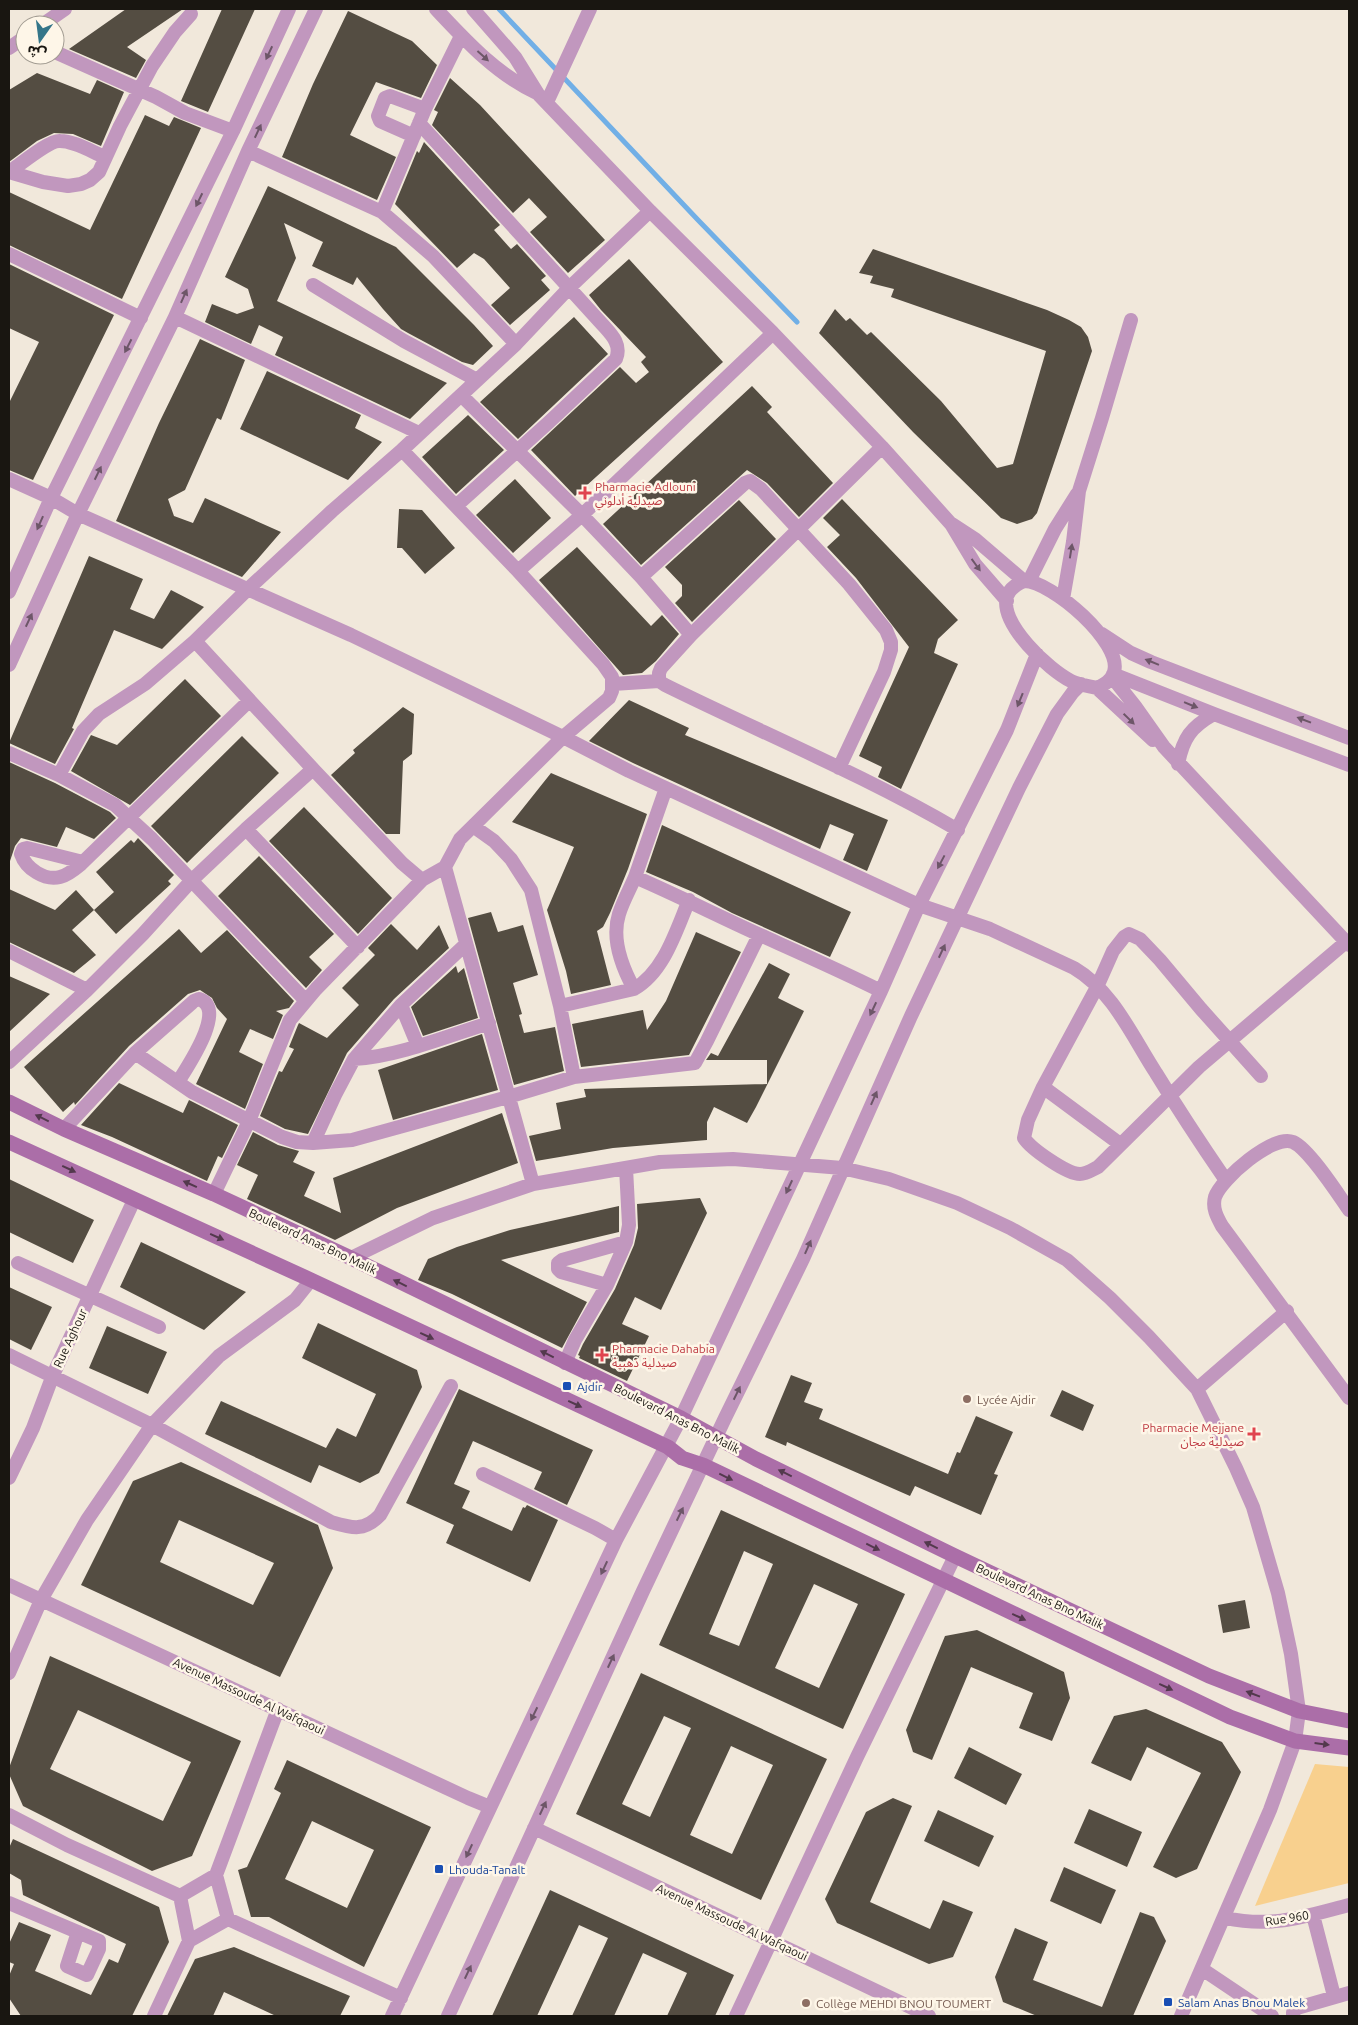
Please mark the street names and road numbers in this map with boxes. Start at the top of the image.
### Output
street label: Boulevard Anas Bno Malik [247,1206,379,1276]
street label: Rue Aghour [51,1306,90,1370]
street label: Boulevard Anas Bno Malik [612,1381,742,1455]
street label: Boulevard Anas Bno Malik [974,1561,1106,1631]
street label: Avenue Massoude Al Wafqaoui [171,1655,327,1737]
street label: Avenue Massoude Al Wafqaoui [654,1881,810,1963]
street label: Rue 960 [1264,1908,1310,1928]

